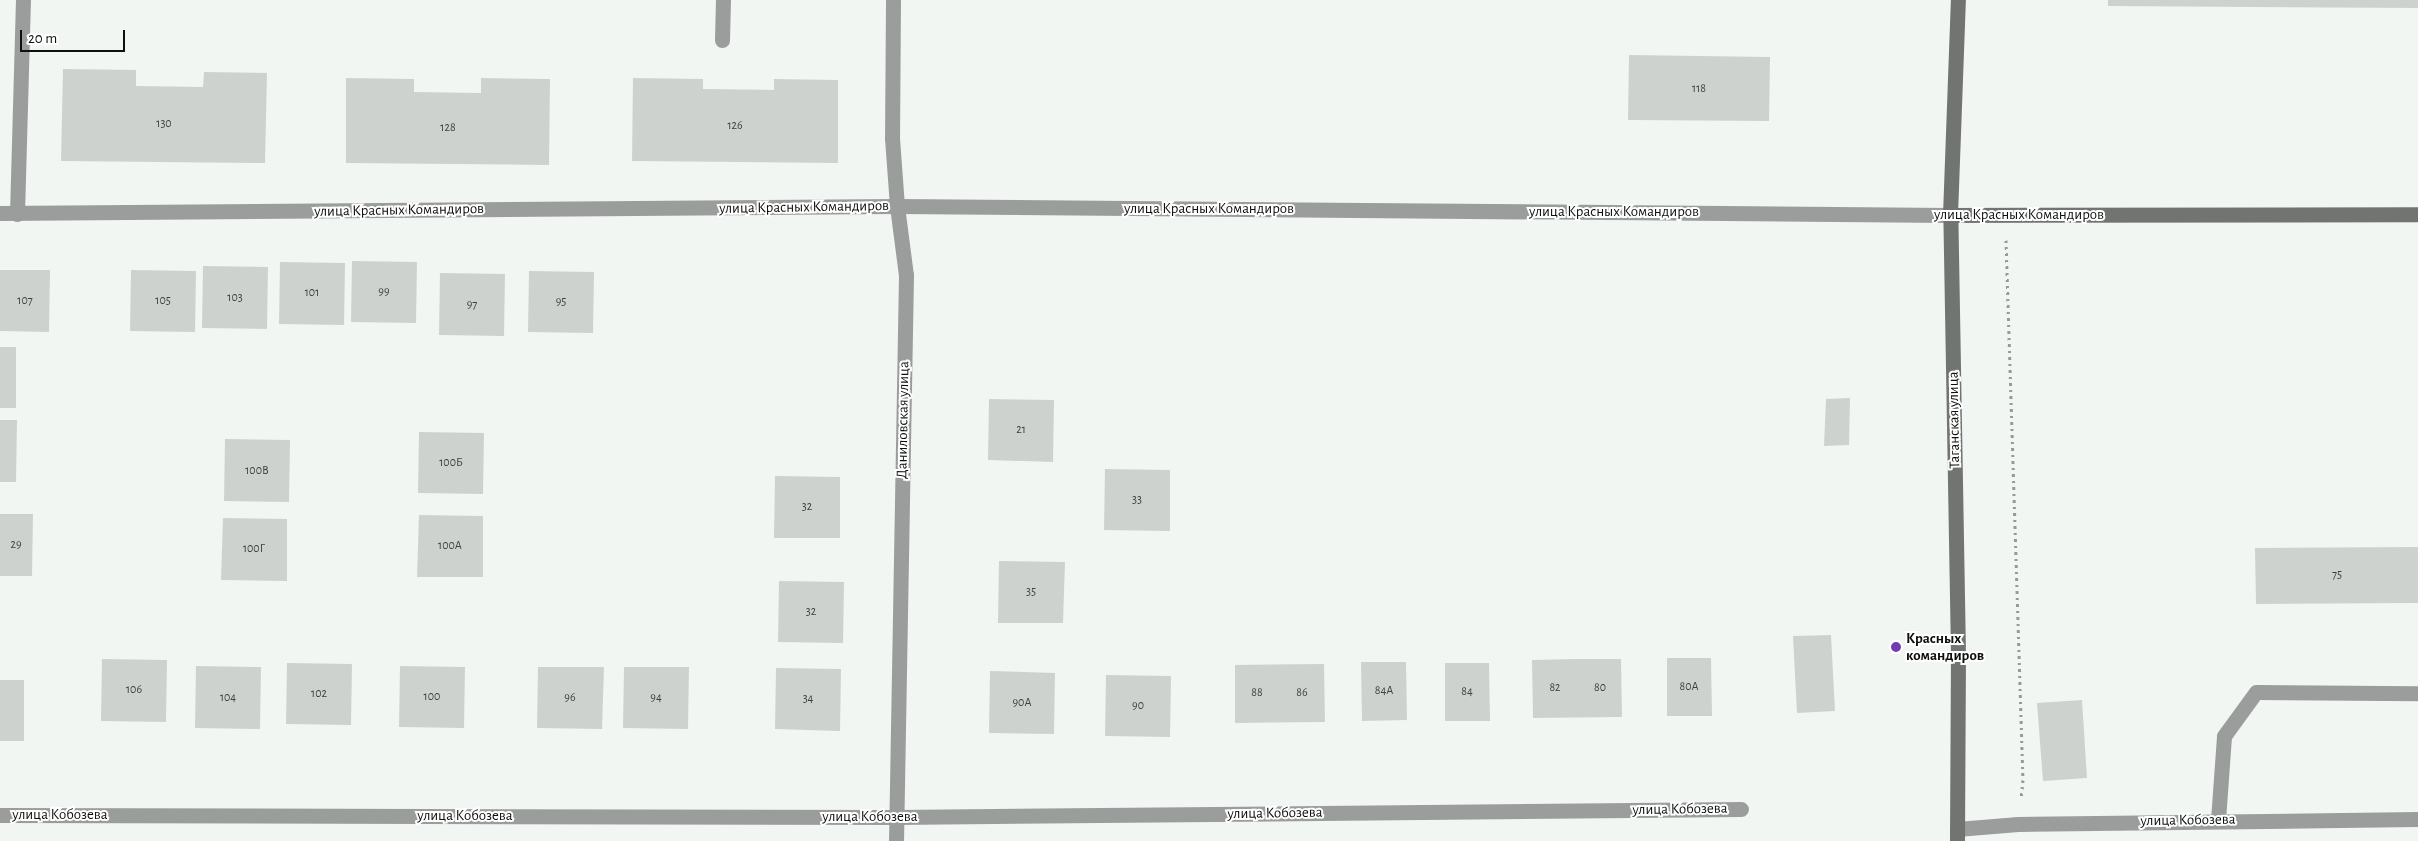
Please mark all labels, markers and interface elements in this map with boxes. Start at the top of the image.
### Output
scale bar [22,20,128,52]
text: 20 m [28,31,57,46]
house number: 118 [1692,82,1706,96]
house number: 130 [156,117,172,131]
house number: 126 [727,119,743,133]
house number: 128 [440,121,456,135]
street label: улица Красных Командиров [719,197,889,217]
street label: улица Красных Командиров [314,200,484,220]
street label: улица Красных Командиров [1124,200,1294,218]
street label: улица Красных Командиров [1529,203,1699,221]
street label: улица Красных Командиров [1934,206,2104,224]
house number: 99 [378,285,390,299]
house number: 101 [305,286,319,300]
house number: 103 [227,291,243,305]
house number: 107 [17,294,33,308]
house number: 105 [155,294,171,308]
house number: 95 [556,295,566,309]
house number: 97 [467,298,477,312]
street label: Даниловская улица [893,361,913,479]
street label: Таганская улица [1944,371,1964,469]
house number: 21 [1016,423,1026,437]
house number: 100Б [439,456,463,470]
house number: 100В [245,464,269,478]
house number: 33 [1132,493,1142,507]
house number: 32 [802,500,812,514]
house number: 29 [10,538,22,552]
house number: 100А [438,539,462,553]
house number: 100Г [243,542,265,556]
house number: 75 [2332,568,2342,582]
house number: 35 [1026,585,1036,599]
house number: 32 [806,605,816,619]
place label: Красных командиров [1906,629,1984,664]
marker: Красных командиров [1890,641,1902,653]
house number: 80А [1679,680,1699,694]
house number: 82 [1549,681,1561,695]
house number: 80 [1594,681,1606,695]
house number: 106 [126,683,142,697]
house number: 84А [1375,684,1393,698]
house number: 84 [1461,685,1473,699]
house number: 88 [1251,686,1263,700]
house number: 86 [1296,686,1308,700]
house number: 102 [311,687,327,701]
house number: 100 [424,690,440,704]
house number: 104 [220,691,236,705]
house number: 96 [564,691,576,705]
house number: 94 [650,691,662,705]
house number: 34 [803,692,813,706]
house number: 90А [1012,696,1032,710]
house number: 90 [1132,699,1144,713]
street label: улица Кобозева [1632,799,1728,819]
street label: улица Кобозева [1227,803,1323,823]
street label: улица Кобозева [12,806,108,824]
street label: улица Кобозева [417,807,513,825]
street label: улица Кобозева [822,808,918,826]
street label: улица Кобозева [2140,810,2236,830]

